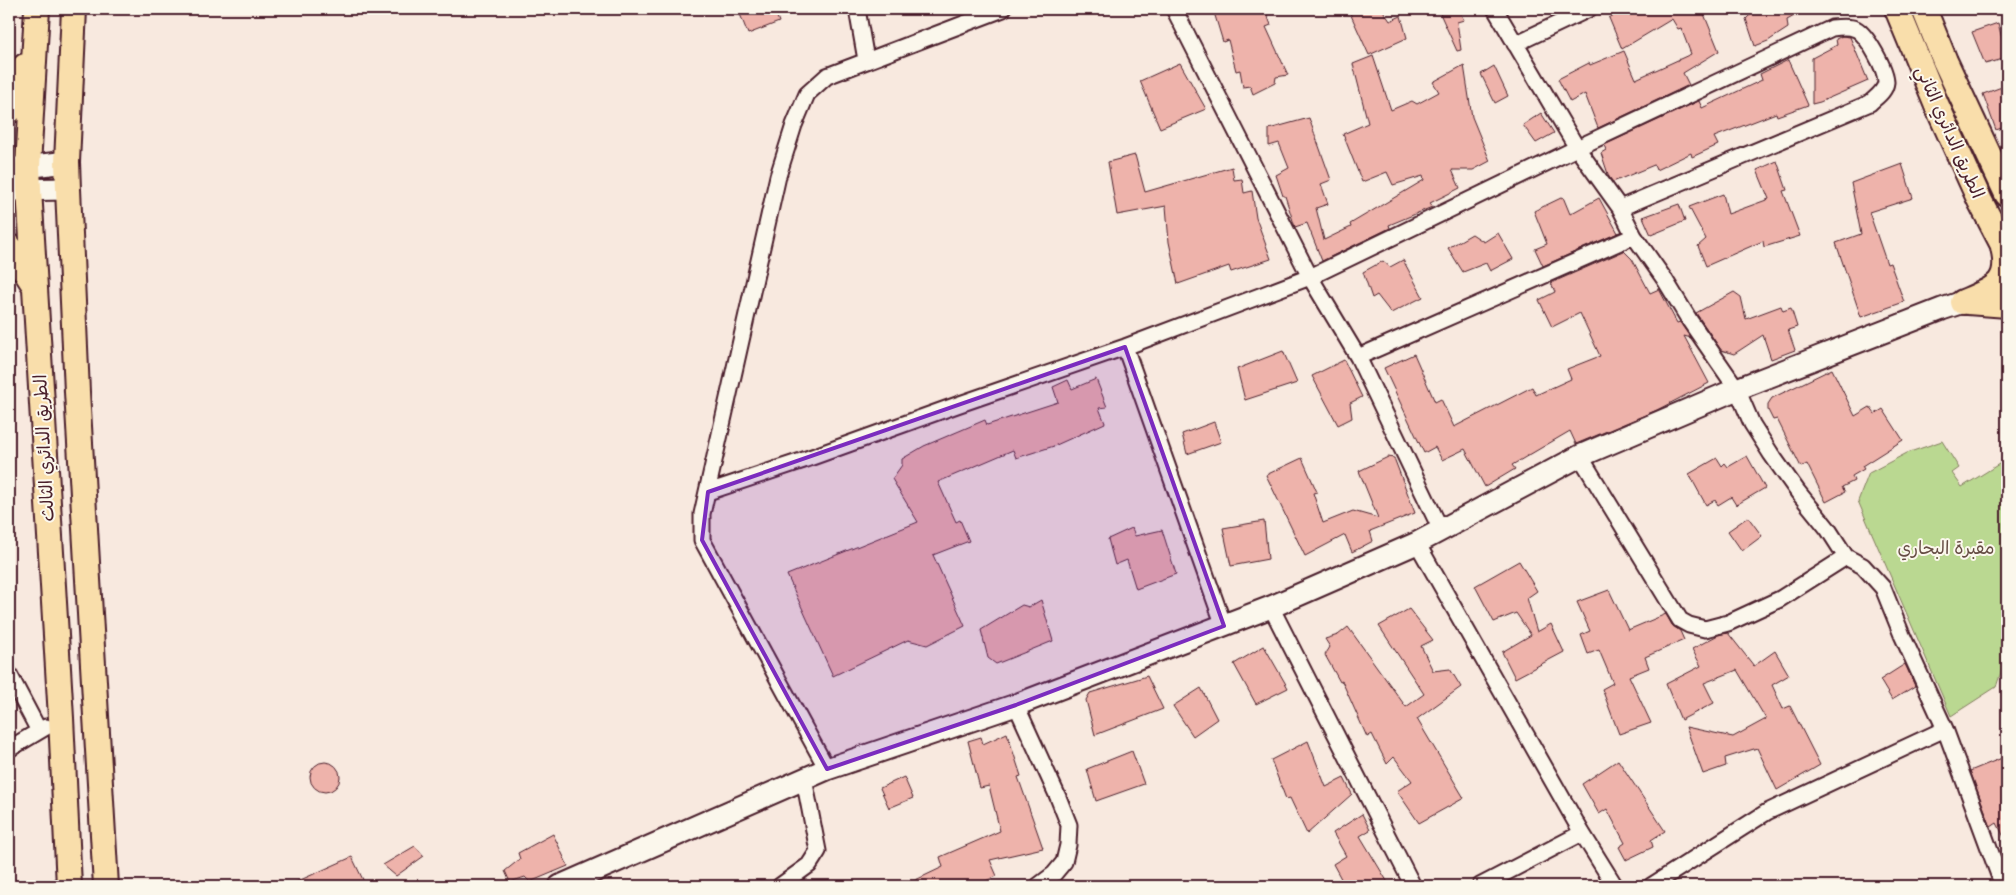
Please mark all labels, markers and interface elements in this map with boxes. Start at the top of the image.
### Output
street label: الطريق الدائري الثاني [1906,62,1989,204]
street label: الطريق الدائري الثالث [29,374,61,522]
park label: مقبرة البحاري [1897,537,1995,561]

